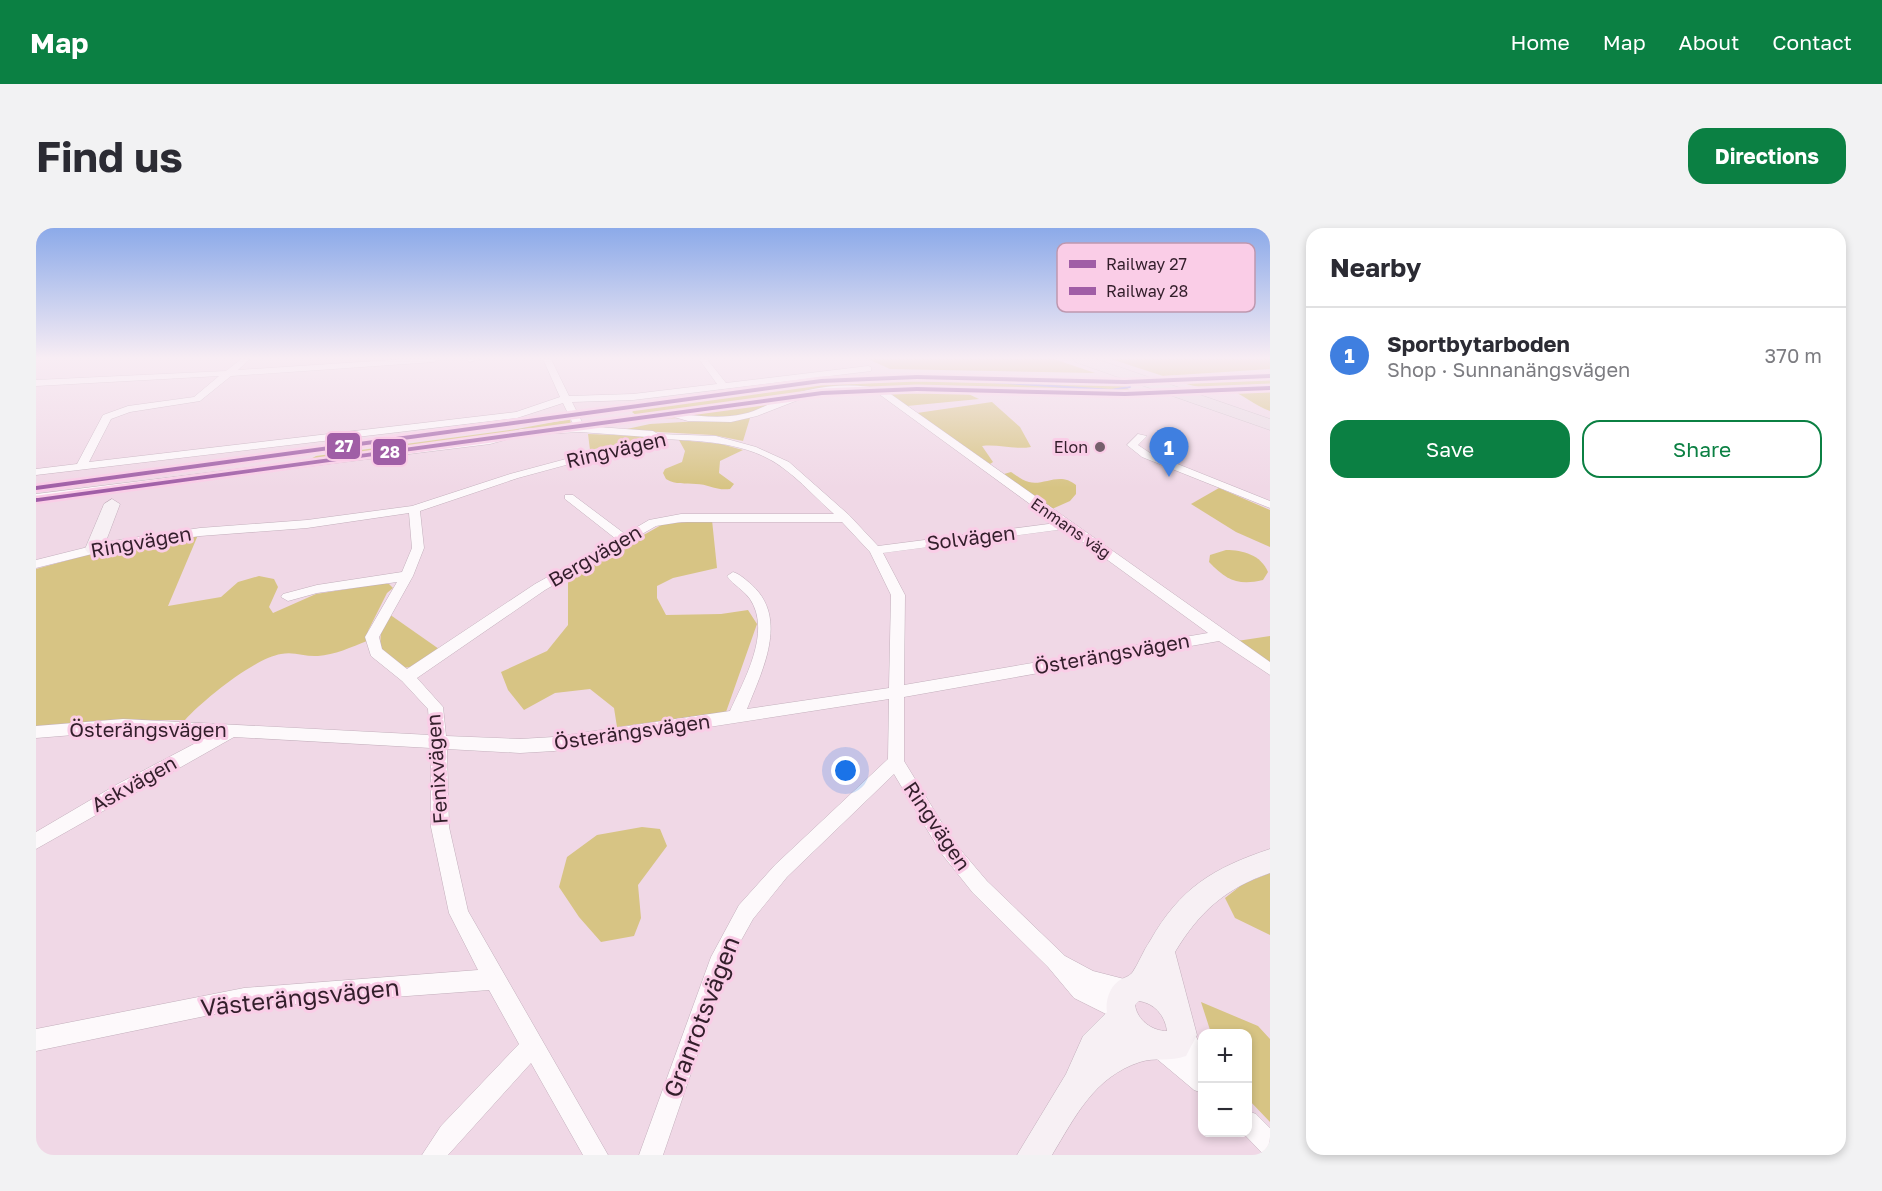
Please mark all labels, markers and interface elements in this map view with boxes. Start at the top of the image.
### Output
text: Map [30,26,88,59]
text: Home [1510,29,1570,55]
text: Map [1603,29,1646,55]
text: About [1679,29,1739,55]
text: Contact [1772,29,1852,55]
button: Directions [1688,128,1846,184]
text: Find us [36,131,183,181]
legend [1057,243,1255,312]
text: Nearby [1330,252,1421,283]
text: Railway 27 [1106,254,1187,274]
text: Railway 28 [1106,281,1188,301]
text: Sportbytarboden [1387,330,1570,357]
text: 1 [1344,343,1355,367]
text: 370 m [1765,343,1822,367]
text: Shop · Sunnanängsvägen [1387,357,1630,381]
button: Save [1330,420,1570,478]
button: Share [1582,420,1822,478]
street label: Ringvägen [563,426,668,472]
pin: 1 [1150,428,1188,477]
line badge: 27 [326,432,361,460]
text: 27 [335,436,354,456]
place label: Elon [1054,437,1088,457]
line badge: 28 [372,438,407,466]
marker: Elon [1093,440,1107,454]
text: 28 [380,442,400,462]
street label: Enmans väg [1027,493,1115,563]
street label: Bergvägen [544,519,645,591]
street label: Ringvägen [89,520,193,562]
street label: Solvägen [925,520,1017,554]
street label: Österängsvägen [1032,628,1191,678]
street label: Österängsvägen [552,708,711,754]
street label: Fenixvägen [420,713,452,825]
street label: Österängsvägen [69,717,227,741]
street label: Askvägen [87,750,180,816]
your location [831,756,860,785]
street label: Ringvägen [899,777,976,874]
street label: Granrotsvägen [657,932,745,1101]
street label: Västerängsvägen [199,972,401,1021]
map controls [1198,1029,1252,1137]
button: + [1198,1029,1252,1083]
button: − [1198,1083,1252,1137]

